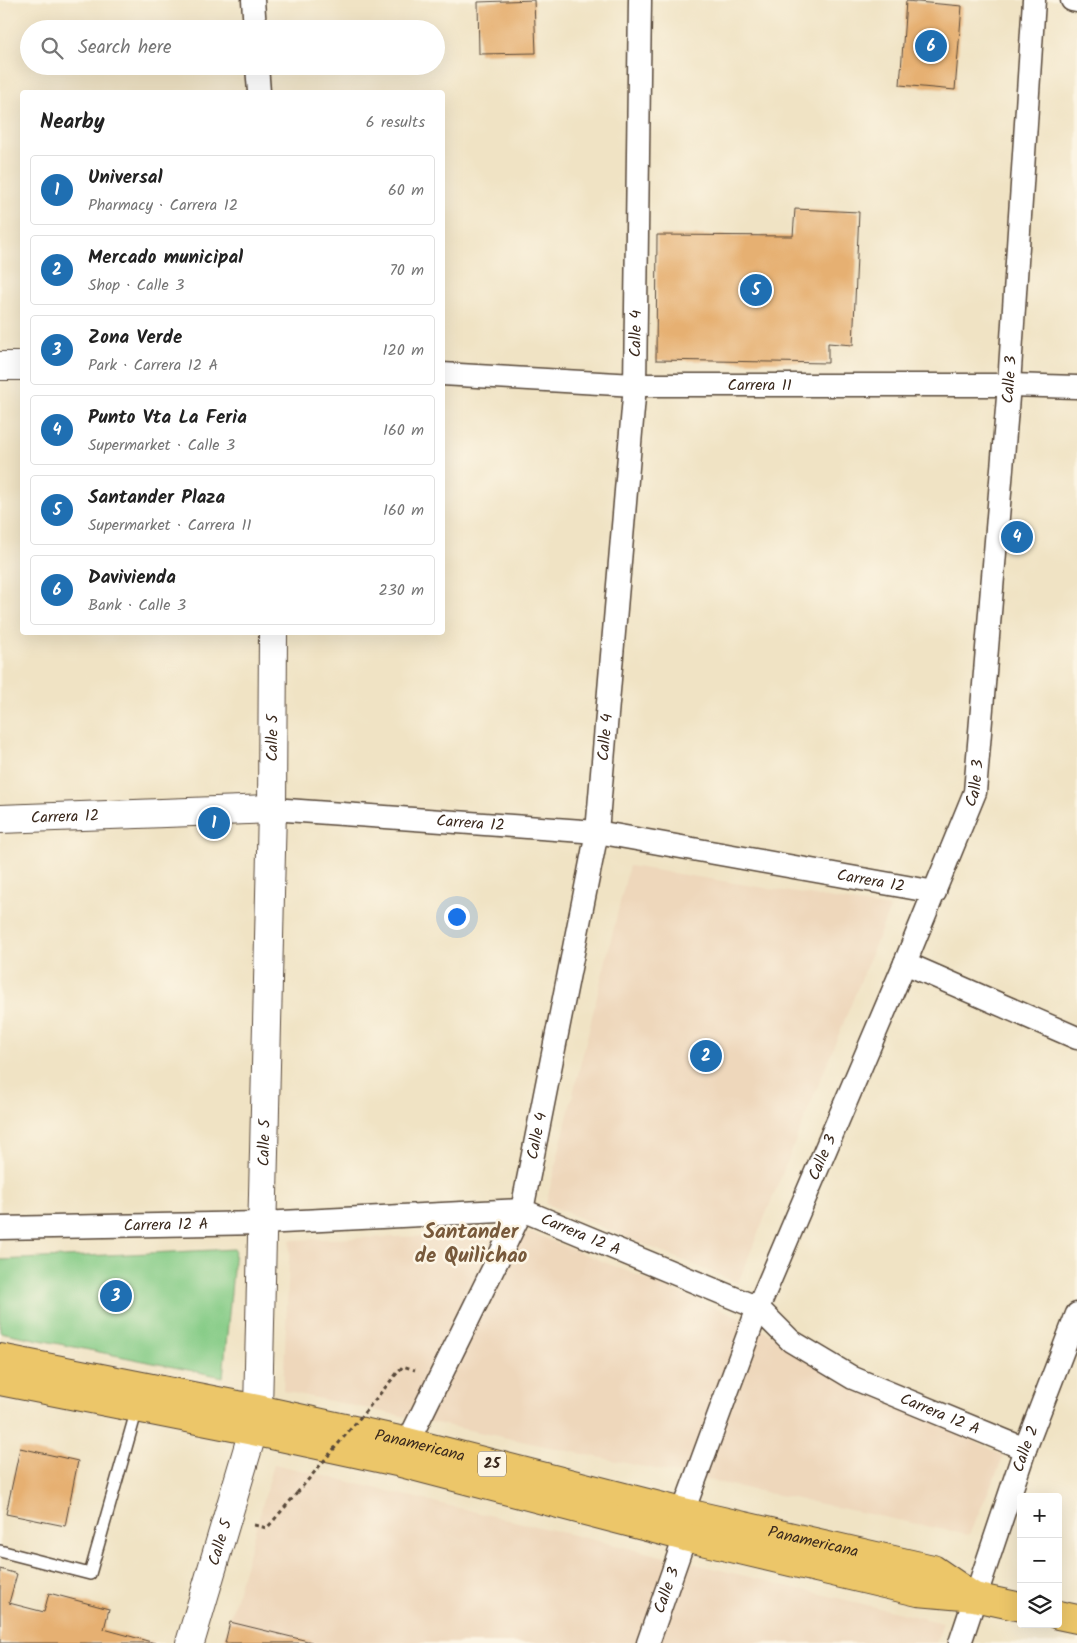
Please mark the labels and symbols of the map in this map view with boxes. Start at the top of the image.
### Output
pin: 6 [915,27,947,65]
pin: 5 [740,271,772,309]
street label: Calle 4 [623,309,648,357]
street label: Calle 3 [995,355,1023,404]
street label: Carrera 11 [728,373,792,398]
pin: 4 [1001,518,1033,556]
street label: Calle 4 [591,712,620,762]
street label: Calle 5 [260,713,285,762]
street label: Calle 3 [958,758,990,811]
street label: Carrera 12 [30,803,100,830]
pin: 1 [198,804,230,842]
street label: Carrera 12 [435,808,506,838]
street label: Carrera 12 [835,862,907,899]
your location [444,904,470,930]
pin: 2 [690,1037,722,1075]
street label: Calle 4 [520,1110,554,1162]
street label: Calle 5 [251,1118,277,1167]
street label: Calle 3 [801,1131,843,1184]
street label: Carrera 12 A [537,1207,625,1262]
street label: Carrera 12 A [123,1212,209,1238]
district label: Santander de Quilichao [415,1216,528,1273]
pin: 3 [100,1277,132,1315]
street label: Carrera 12 A [896,1386,984,1442]
street label: Calle 2 [1006,1422,1045,1475]
street label: Panamericana [373,1423,468,1469]
road number: 25 [478,1452,506,1476]
street label: Calle 5 [201,1515,239,1569]
street label: Panamericana [766,1519,861,1564]
street label: Calle 3 [647,1563,686,1617]

